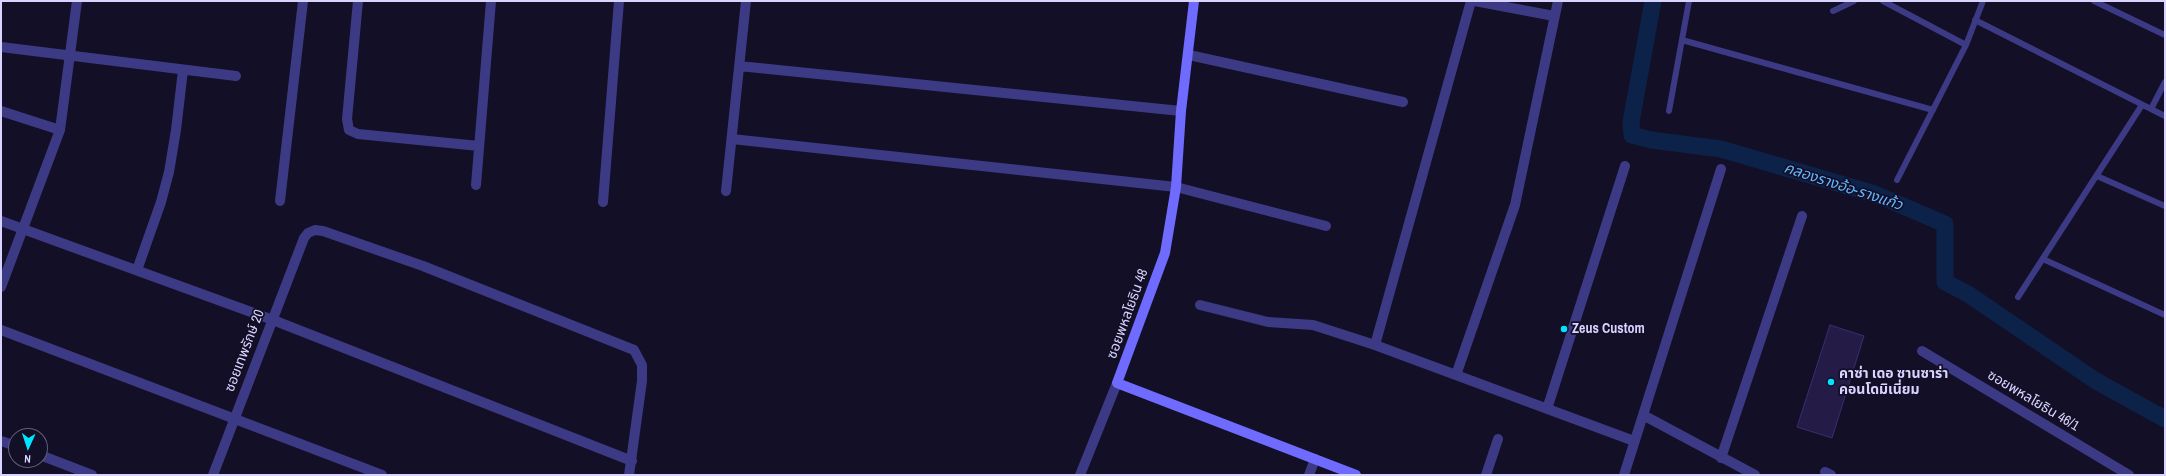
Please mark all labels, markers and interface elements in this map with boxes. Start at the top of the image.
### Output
water label: คลองรางอ้อ-รางแก้ว [1781,159,1905,215]
street label: ซอยพหลโยธิน 48 [1104,267,1152,361]
street label: ซอยเทพรักษ์ 20 [222,308,268,394]
place label: Zeus Custom [1572,321,1645,337]
marker: Zeus Custom [1559,324,1569,334]
place label: คาซ่า เดอ ซานซาร่า คอนโดมิเนี่ยม [1839,366,1948,398]
street label: ซอยพหลโยธิน 46/1 [1984,367,2082,435]
marker: คาซ่า เดอ ซานซาร่า คอนโดมิเนี่ยม [1826,377,1836,387]
north arrow [8,428,48,468]
text: N [24,452,31,466]

